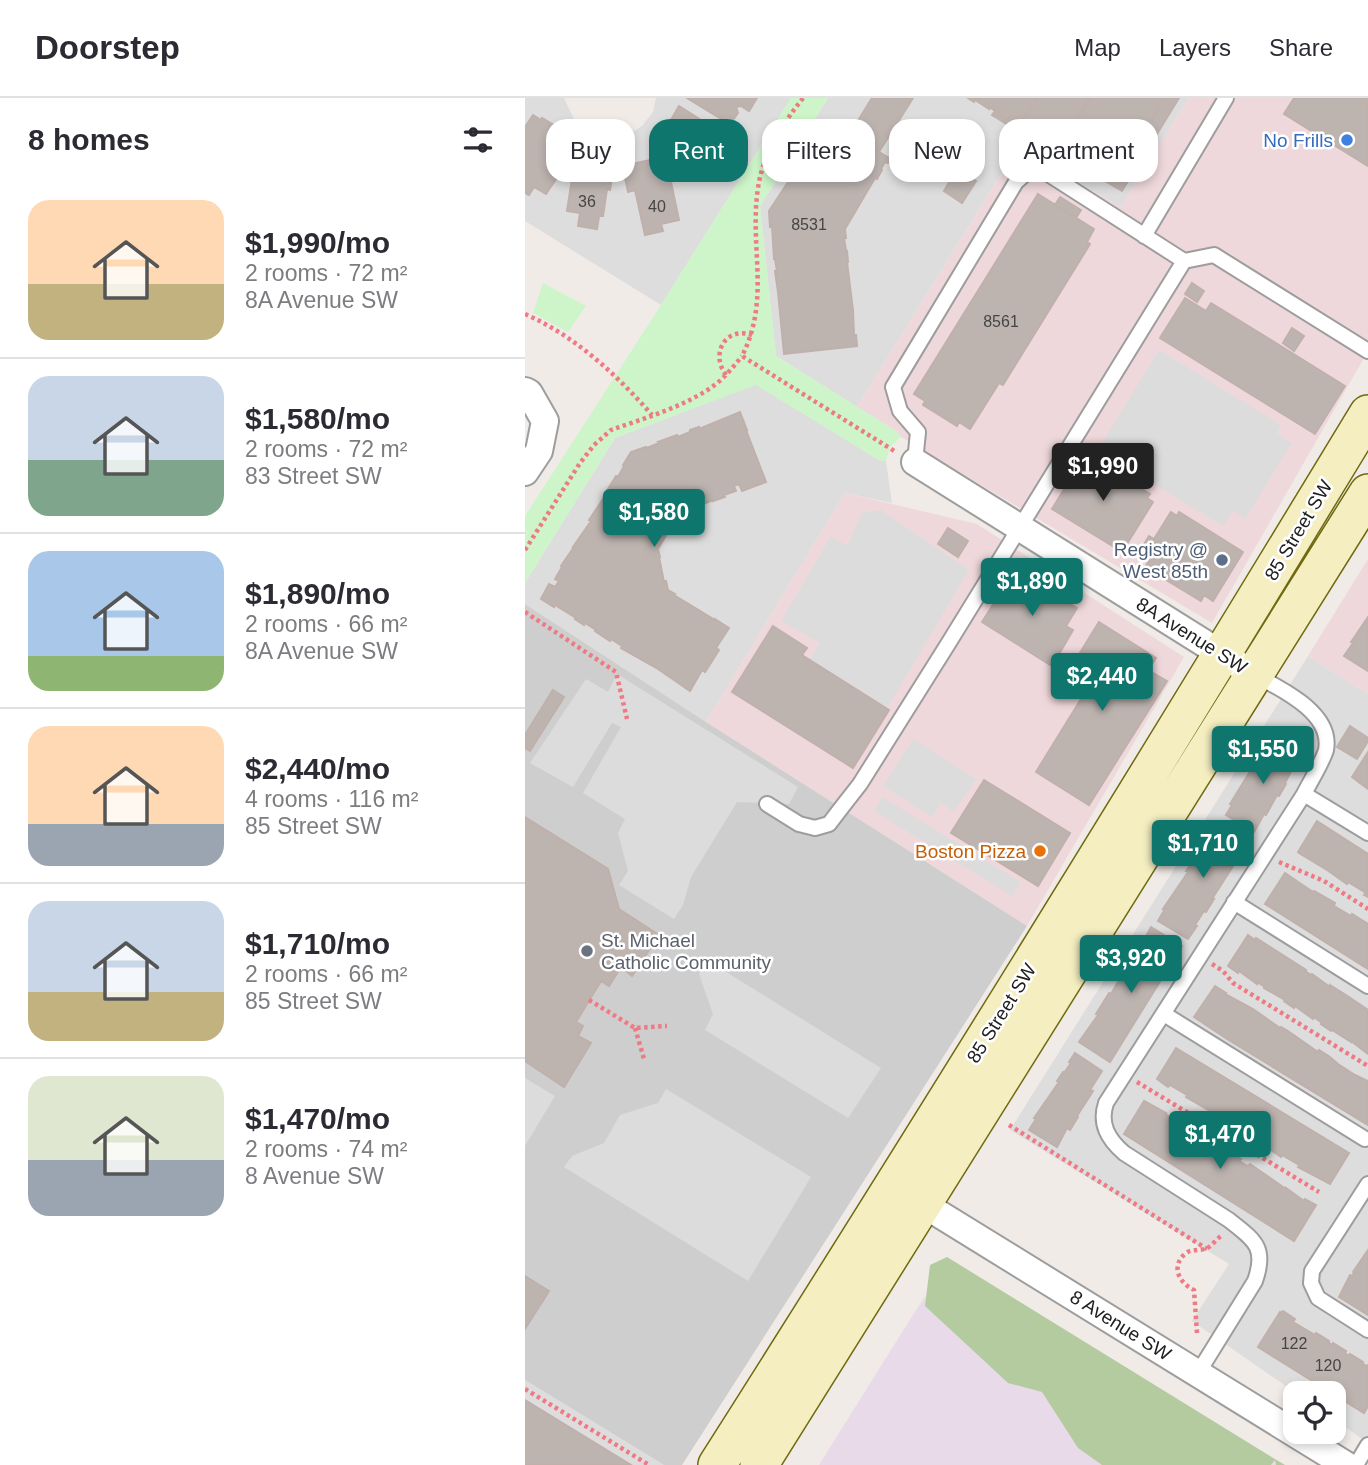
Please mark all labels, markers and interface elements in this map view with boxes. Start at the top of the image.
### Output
text: Doorstep [35,29,180,66]
text: Map [1074,34,1121,61]
text: Layers [1159,34,1231,61]
text: Share [1269,34,1333,61]
chip: Buy [546,119,635,182]
chip: Rent [649,119,748,182]
chip: Filters [762,119,875,182]
chip: New [889,119,985,182]
chip: Apartment [999,119,1158,182]
icon: filters [459,121,497,159]
text: 8 homes [28,123,150,156]
place label: No Frills [1263,130,1333,151]
marker: No Frills [1339,132,1355,148]
house number: 36 [578,193,596,210]
house number: 40 [648,198,666,215]
house number: 8531 [791,216,827,233]
text: $1,990/mo [245,226,390,259]
icon: home [84,228,168,312]
text: 2 rooms · 72 m² [245,260,407,286]
text: 8A Avenue SW [245,287,398,313]
house number: 8561 [983,313,1019,330]
text: $1,580/mo [245,402,390,435]
icon: home [84,404,168,488]
text: 2 rooms · 72 m² [245,436,407,462]
pin: $1,990 [1046,444,1160,503]
text: $1,990 [1068,453,1138,479]
text: 83 Street SW [245,463,382,489]
street label: 85 Street SW [1260,476,1337,584]
pin: $1,580 [597,490,711,549]
text: $1,580 [619,499,689,525]
place label: Registry @ West 85th [1114,539,1208,582]
marker: Registry @ West 85th [1214,552,1230,568]
pin: $1,890 [975,559,1089,618]
text: $1,890 [997,568,1067,594]
text: $1,890/mo [245,577,390,610]
icon: home [84,579,168,663]
street label: 8A Avenue SW [1133,593,1251,678]
text: 2 rooms · 66 m² [245,611,407,637]
text: 8A Avenue SW [245,638,398,664]
pin: $2,440 [1045,654,1159,713]
text: $2,440 [1067,663,1137,689]
pin: $1,550 [1206,726,1320,786]
text: $1,550 [1228,736,1298,762]
text: $2,440/mo [245,752,390,785]
icon: home [84,754,168,838]
text: 4 rooms · 116 m² [245,786,418,812]
text: 85 Street SW [245,813,382,839]
pin: $1,710 [1146,820,1260,880]
text: $1,710 [1168,830,1238,856]
place label: Boston Pizza [915,841,1026,862]
marker: Boston Pizza [1032,843,1048,859]
text: $1,710/mo [245,927,390,960]
icon: home [84,929,168,1013]
place label: St. Michael Catholic Community [601,930,771,973]
pin: $3,920 [1074,936,1188,995]
marker: St. Michael Catholic Community [579,943,595,959]
text: $3,920 [1096,945,1166,971]
street label: 85 Street SW [963,960,1040,1067]
text: 2 rooms · 66 m² [245,961,407,987]
text: 85 Street SW [245,988,382,1014]
text: $1,470/mo [245,1102,390,1135]
icon: home [84,1104,168,1188]
pin: $1,470 [1163,1112,1277,1171]
text: $1,470 [1185,1121,1255,1147]
text: 2 rooms · 74 m² [245,1136,407,1162]
text: 8 Avenue SW [245,1163,384,1189]
street label: 8 Avenue SW [1067,1286,1175,1365]
house number: 122 [1281,1335,1307,1352]
house number: 120 [1315,1357,1341,1374]
map controls [1283,1381,1346,1444]
button: locate [1283,1381,1346,1444]

